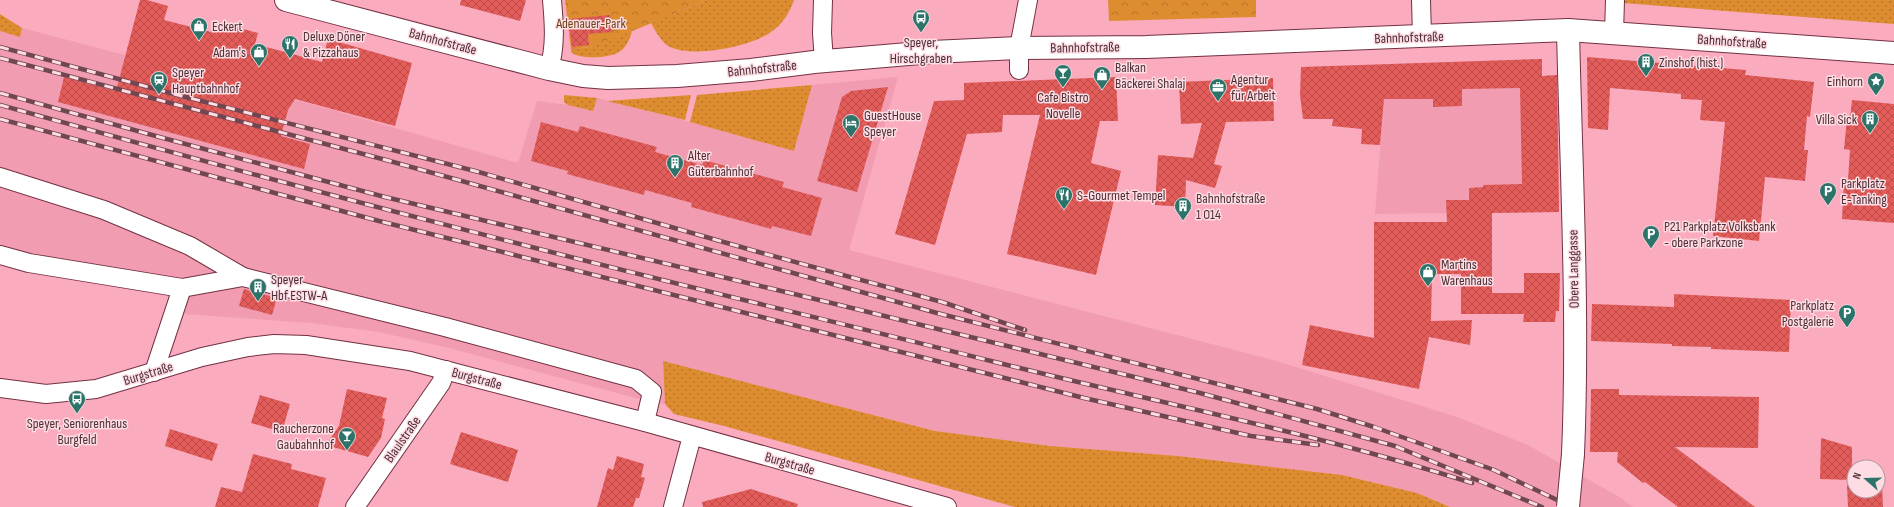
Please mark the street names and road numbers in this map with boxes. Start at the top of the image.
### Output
street label: Bahnhofstraße [407,24,479,59]
street label: Bahnhofstraße [1374,28,1444,47]
street label: Bahnhofstraße [1697,31,1767,52]
street label: Bahnhofstraße [1050,38,1120,57]
street label: Bahnhofstraße [727,56,797,81]
street label: Obere Langgasse [1564,230,1583,308]
street label: Burgstraße [121,358,175,389]
street label: Burgstraße [450,364,504,393]
street label: Blaulstraße [380,413,424,466]
street label: Burgstraße [763,448,817,479]

